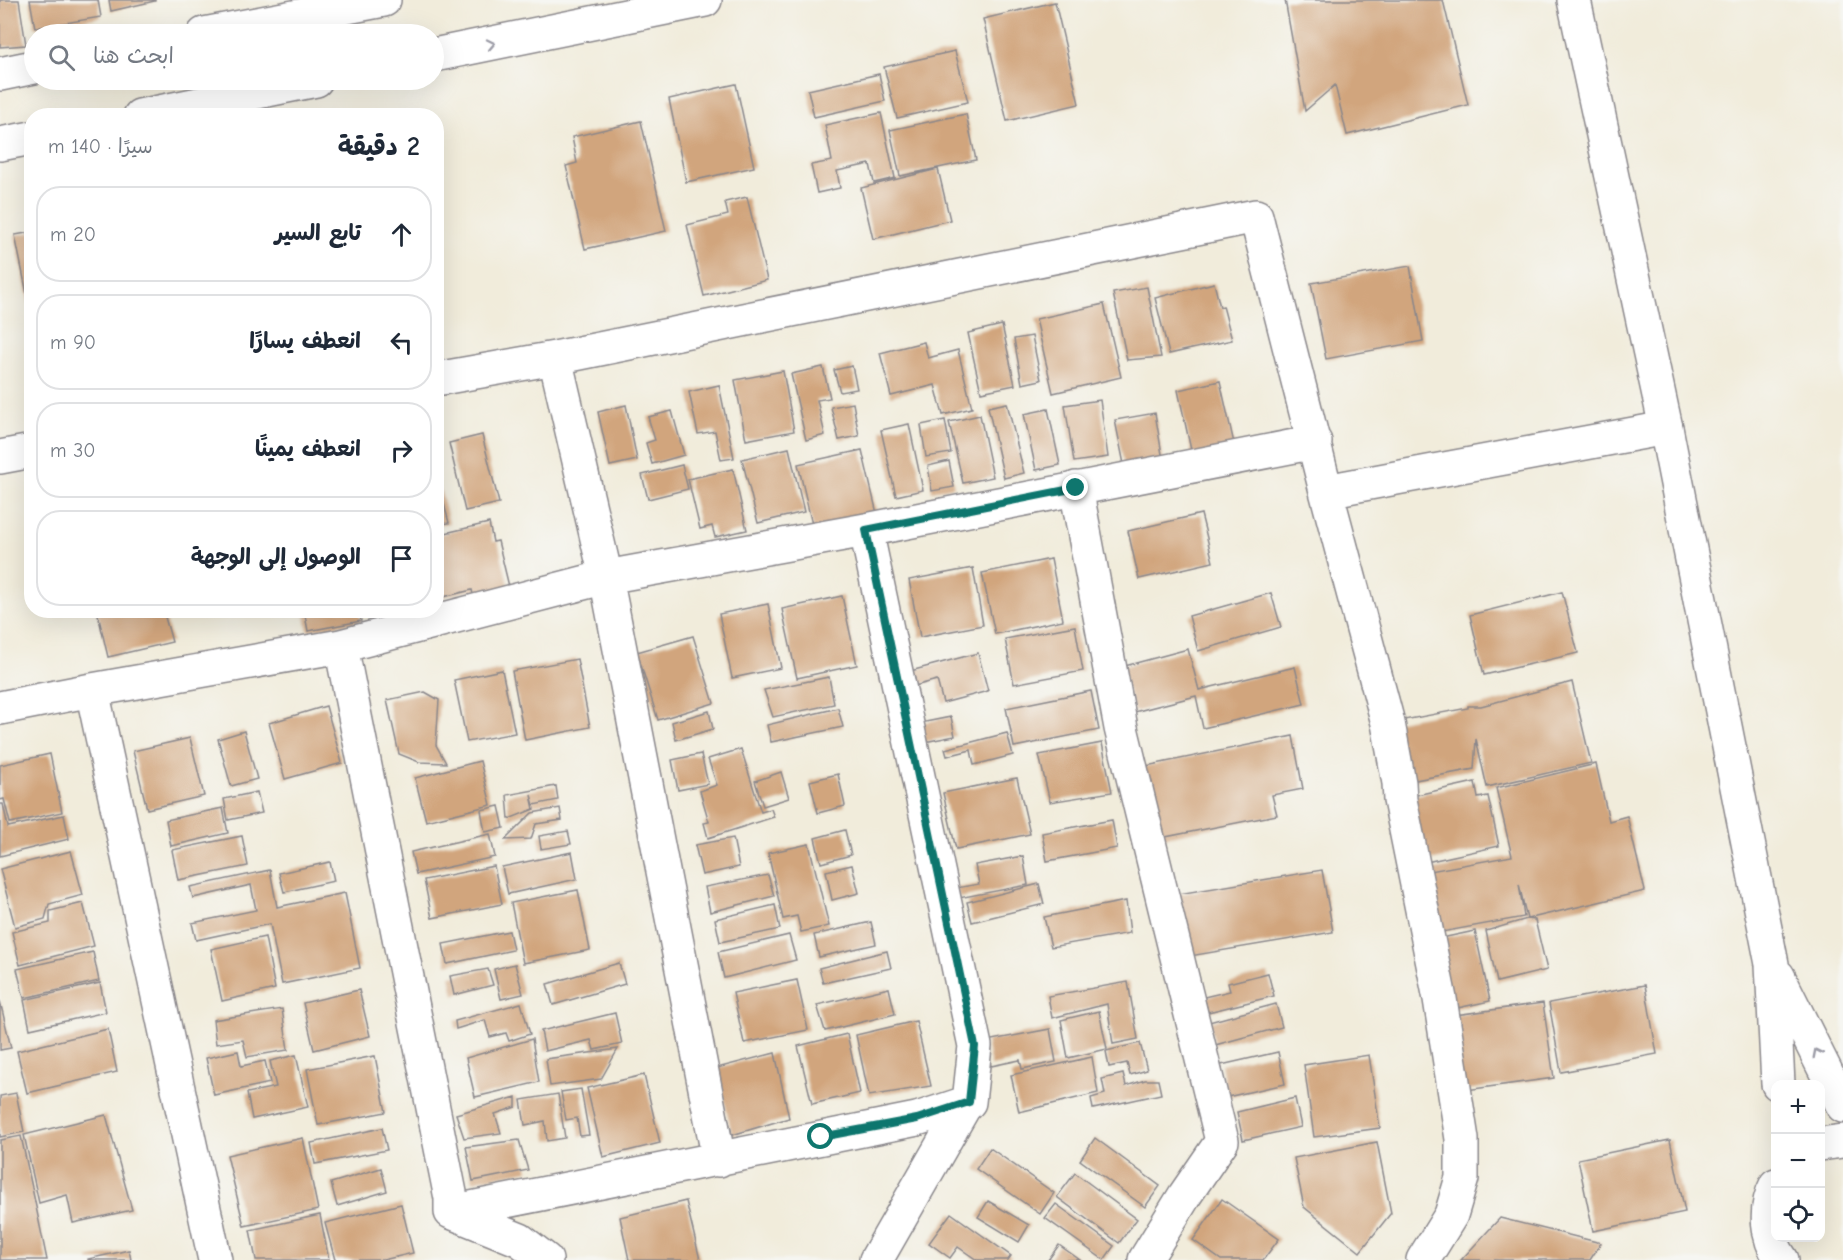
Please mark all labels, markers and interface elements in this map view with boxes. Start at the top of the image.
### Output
search box [24,24,444,90]
one-way arrow [486,38,496,51]
icon: search [45,41,78,74]
text: ابحث هنا [93,43,174,69]
text: 2 دقيقة [338,132,420,162]
text: سيرًا · 140 m [48,135,153,158]
icon: ahead [385,218,418,251]
text: تابع السير [275,220,361,246]
text: 20 m [50,223,96,246]
icon: left [385,326,418,359]
text: انعطف يسارًا [249,328,361,354]
text: 90 m [50,331,96,354]
icon: right [385,434,418,467]
text: انعطف يمينًا [255,436,361,462]
text: 30 m [50,439,96,462]
route end [1062,474,1088,500]
icon: arrive [385,542,418,575]
text: الوصول إلى الوجهة [191,544,361,570]
one-way arrow [1813,1049,1824,1060]
map controls [1771,1080,1825,1242]
button: + [1771,1080,1825,1134]
route start [807,1123,833,1149]
button: − [1771,1134,1825,1188]
button: locate [1771,1188,1825,1242]

